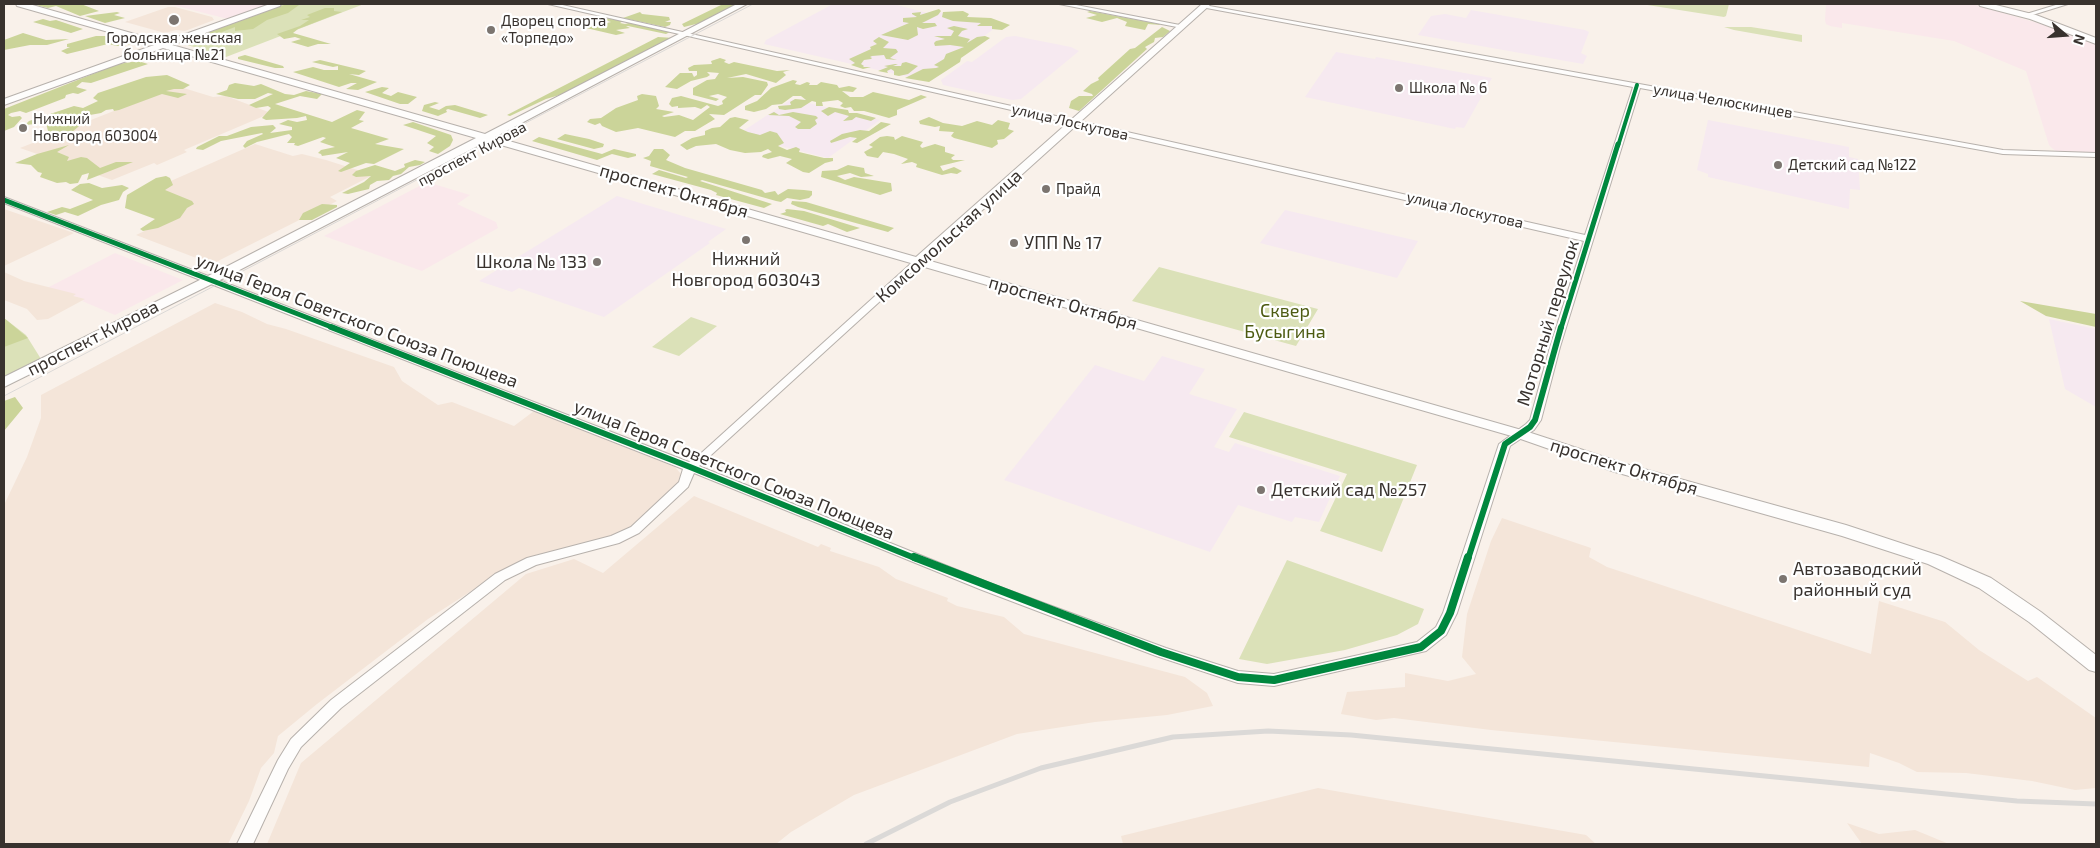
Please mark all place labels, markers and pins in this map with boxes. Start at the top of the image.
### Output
place label: Дворец спорта «Торпедо» [501,12,606,47]
marker: Городская женская больница №21 [167,13,181,27]
marker: Дворец спорта «Торпедо» [485,24,497,36]
place label: Городская женская больница №21 [106,29,242,64]
place label: Школа № 6 [1409,79,1487,97]
marker: Школа № 6 [1393,82,1405,94]
place label: Нижний Новгород 603004 [33,110,158,145]
marker: Нижний Новгород 603004 [17,122,29,134]
place label: Детский сад №122 [1788,156,1916,174]
marker: Детский сад №122 [1772,159,1784,171]
place label: Прайд [1056,180,1101,198]
marker: Прайд [1040,183,1052,195]
place label: УПП № 17 [1024,232,1102,254]
marker: Нижний Новгород 603043 [740,234,752,246]
marker: УПП № 17 [1008,237,1020,249]
place label: Нижний Новгород 603043 [672,248,820,290]
place label: Школа № 133 [476,251,587,273]
marker: Школа № 133 [591,256,603,268]
place label: Детский сад №257 [1271,479,1427,501]
marker: Детский сад №257 [1255,484,1267,496]
place label: Автозаводский районный суд [1793,558,1922,600]
marker: Автозаводский районный суд [1777,573,1789,585]

